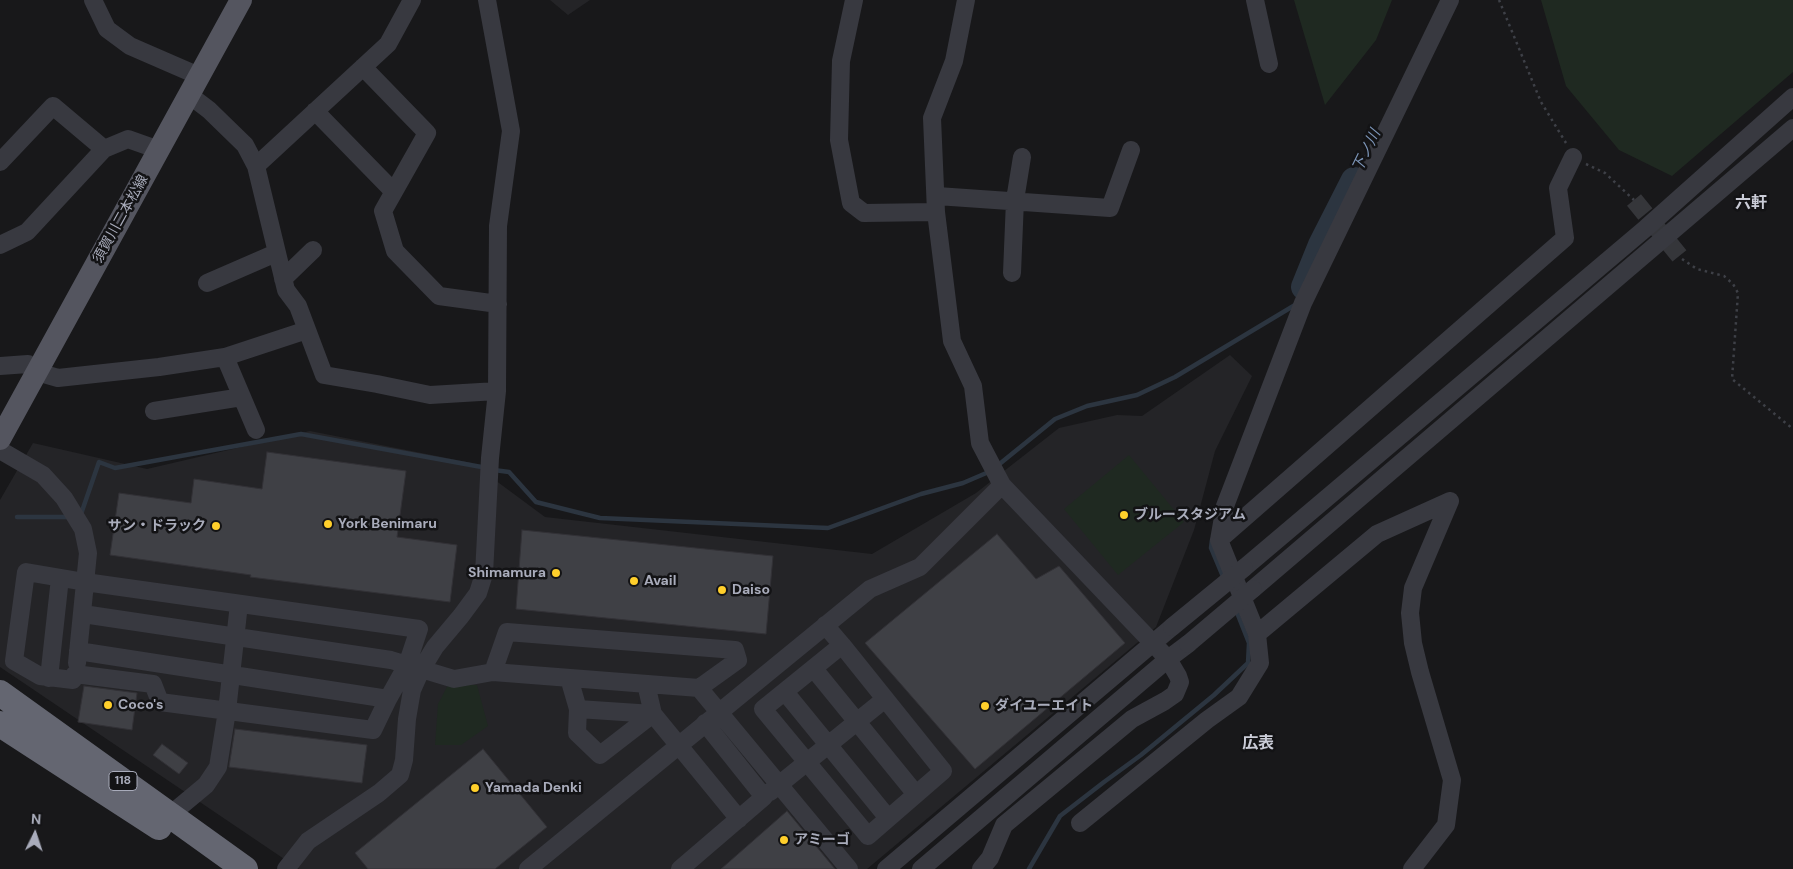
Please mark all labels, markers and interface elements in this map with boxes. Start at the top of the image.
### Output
water label: 下ノ川 [1349,127,1385,175]
street label: 須賀川二本松線 [90,172,152,266]
district label: 六軒 [1735,194,1767,214]
place label: ブルースタジアム [1134,507,1246,523]
marker: ブルースタジアム [1118,509,1130,521]
place label: York Benimaru [338,516,437,532]
place label: サン・ドラック [108,518,206,534]
marker: York Benimaru [322,518,334,530]
marker: サン・ドラック [210,520,222,532]
place label: Shimamura [468,565,546,581]
marker: Shimamura [550,567,562,579]
place label: Avail [644,573,676,589]
marker: Avail [628,575,640,587]
place label: Daiso [732,582,770,598]
marker: Daiso [716,584,728,596]
place label: Coco's [118,697,163,713]
place label: ダイユーエイト [995,698,1093,714]
marker: Coco's [102,699,114,711]
marker: ダイユーエイト [979,700,991,712]
district label: 広表 [1242,734,1274,754]
road number: 118 [109,771,137,790]
place label: Yamada Denki [485,780,582,796]
marker: Yamada Denki [469,782,481,794]
north arrow [10,809,60,859]
text: N [30,810,42,828]
place label: アミーゴ [794,832,850,848]
marker: アミーゴ [778,834,790,846]

